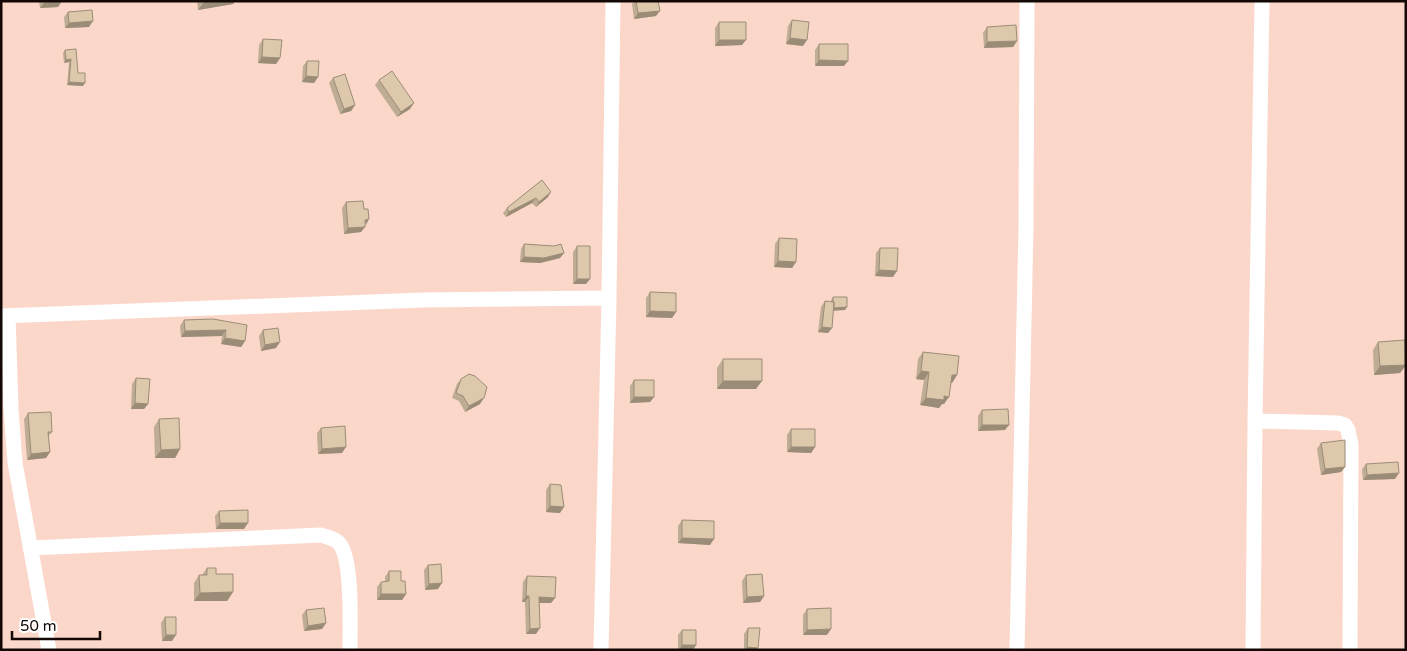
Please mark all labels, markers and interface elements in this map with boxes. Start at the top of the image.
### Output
scale bar [12,608,100,640]
text: 50 m [20,617,57,635]

